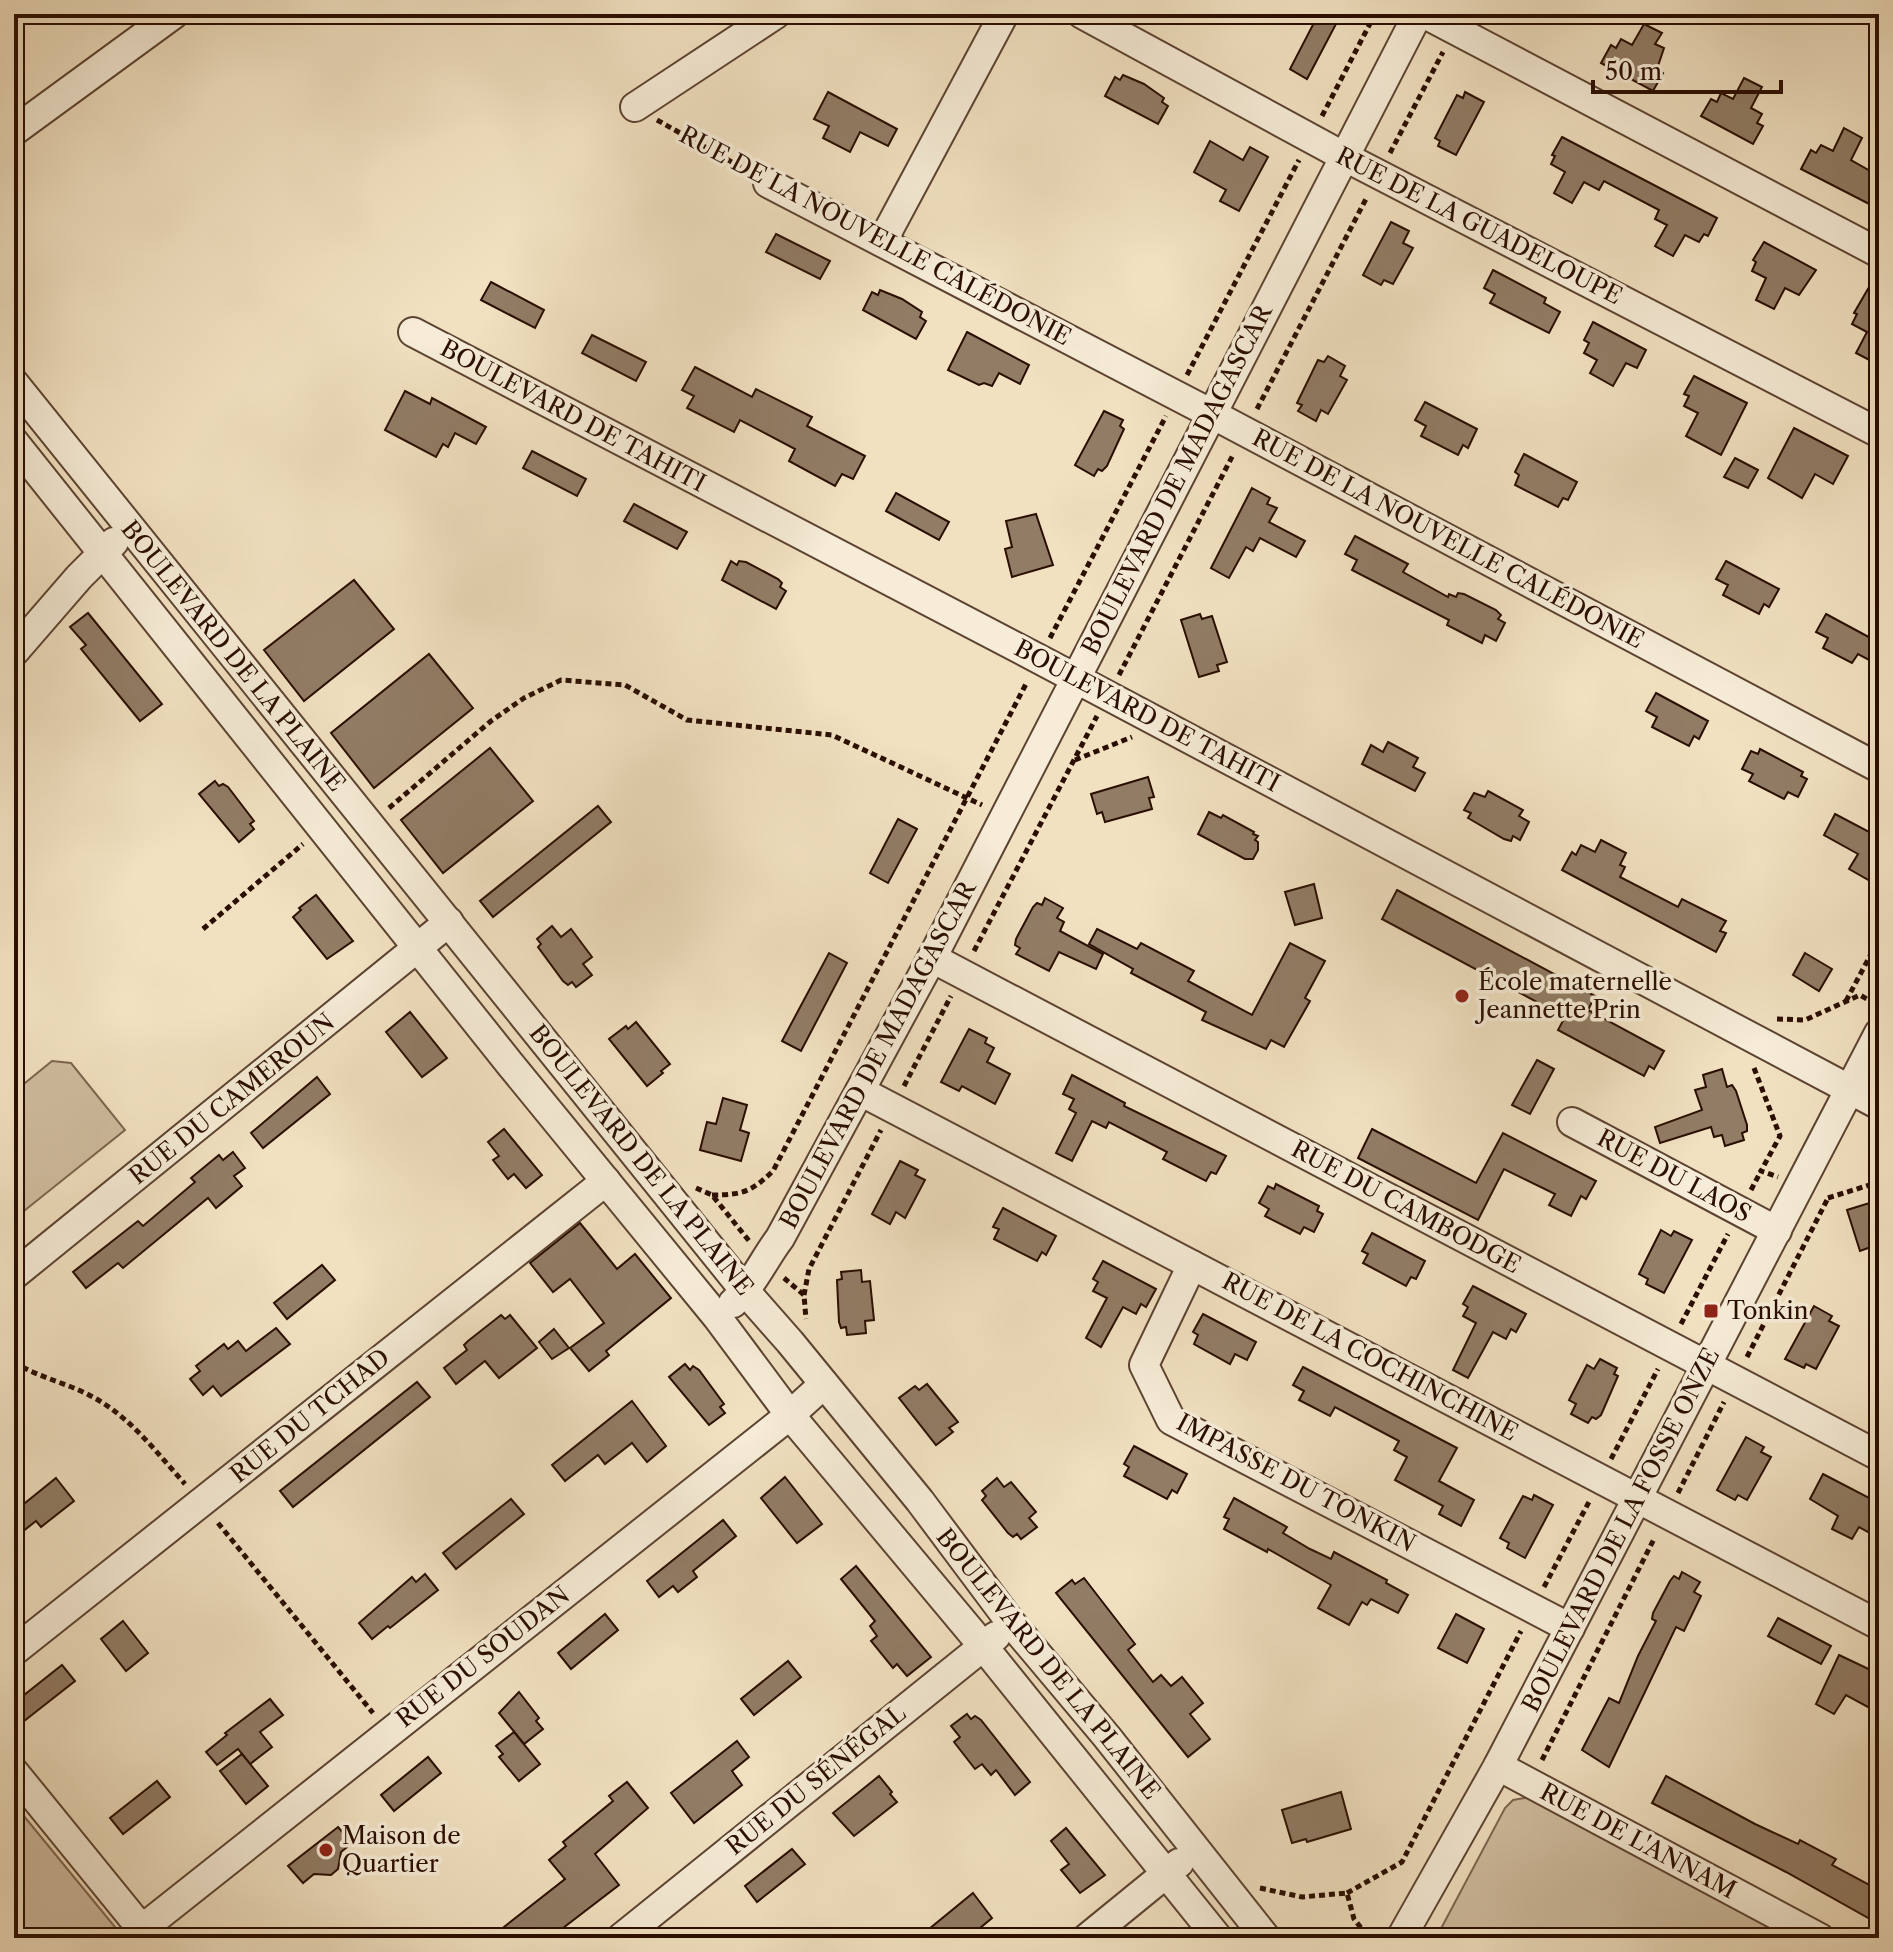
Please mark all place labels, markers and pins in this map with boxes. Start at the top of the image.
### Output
place label: École maternelle Jeannette Prin [1474,967,1672,1024]
marker: École maternelle Jeannette Prin [1453,987,1471,1005]
place label: Tonkin [1727,1296,1809,1325]
marker: Tonkin [1702,1302,1720,1320]
place label: Maison de Quartier [342,1821,461,1878]
marker: Maison de Quartier [317,1841,335,1859]

